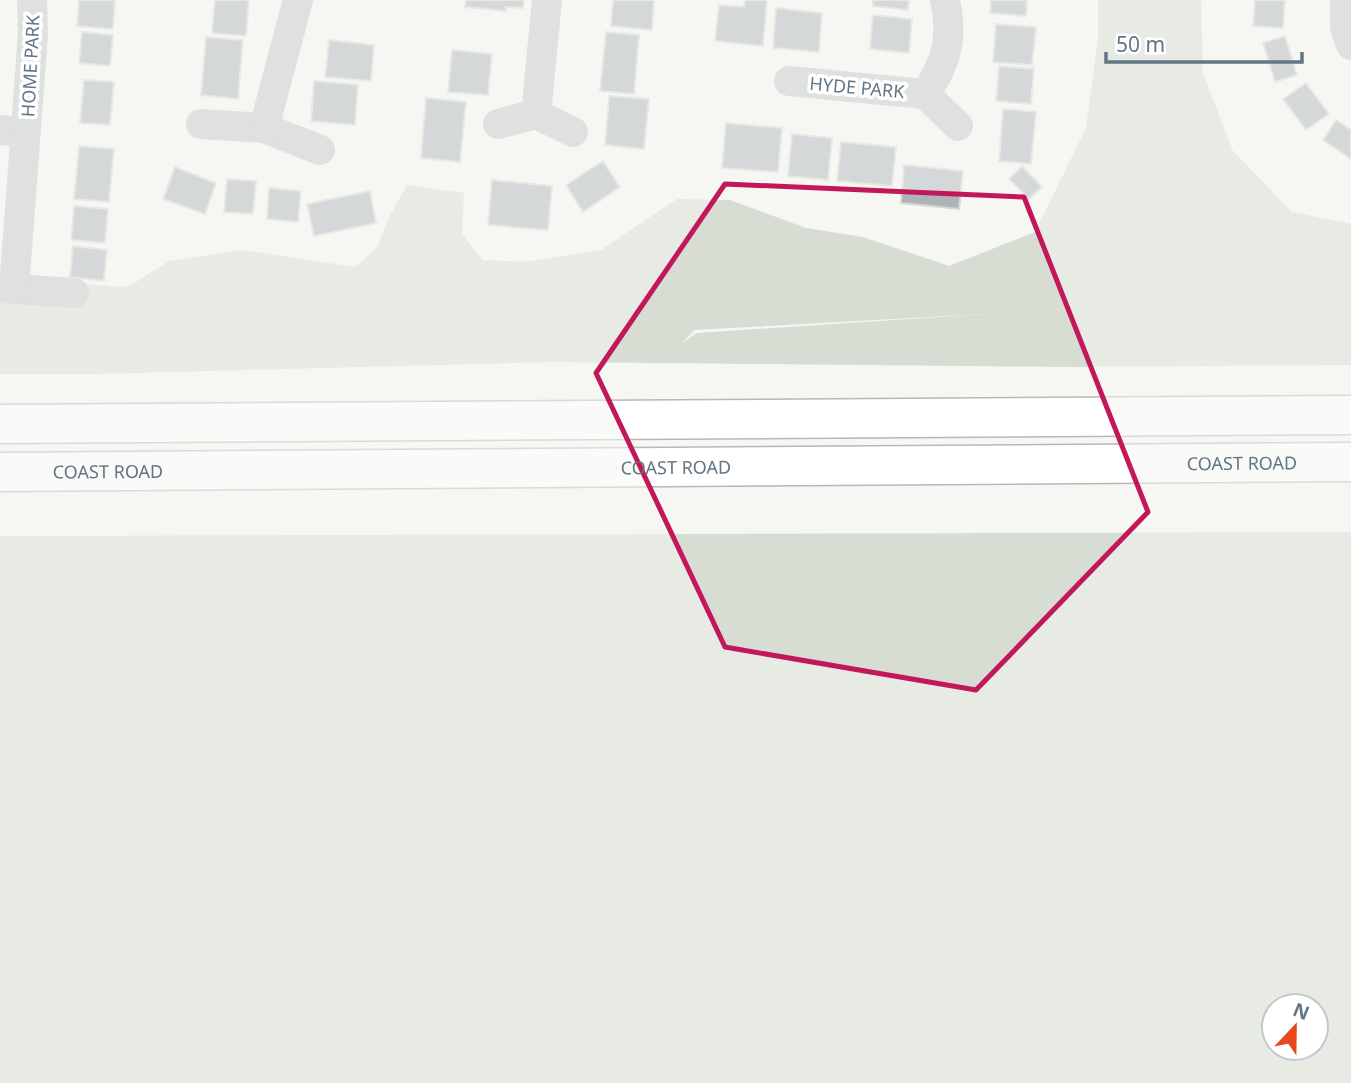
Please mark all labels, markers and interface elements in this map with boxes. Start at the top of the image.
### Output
street label: HOME PARK [15,13,45,118]
scale bar [1106,21,1302,65]
text: 50 m [1116,30,1165,58]
street label: HYDE PARK [809,71,906,103]
street label: COAST ROAD [1187,450,1297,475]
street label: COAST ROAD [621,455,731,479]
street label: COAST ROAD [53,459,163,484]
north arrow [1260,992,1330,1062]
text: N [1289,996,1313,1026]

